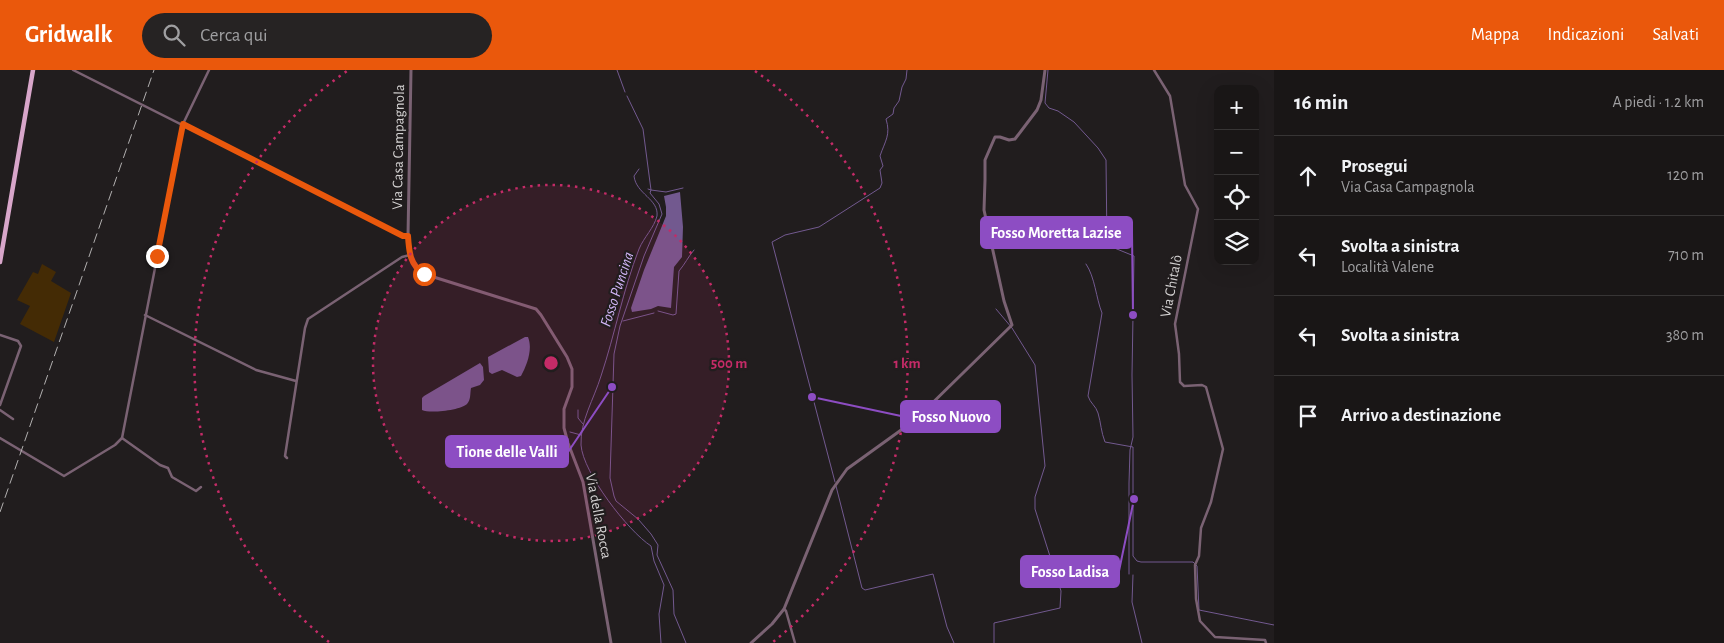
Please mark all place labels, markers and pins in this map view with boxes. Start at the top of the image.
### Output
callout: Fosso Moretta Lazise [981,217,1132,248]
centre of rings [542,354,560,372]
callout: Fosso Nuovo [901,401,1000,432]
callout: Tione delle Valli [446,436,568,467]
callout: Fosso Ladisa [1021,556,1119,587]

